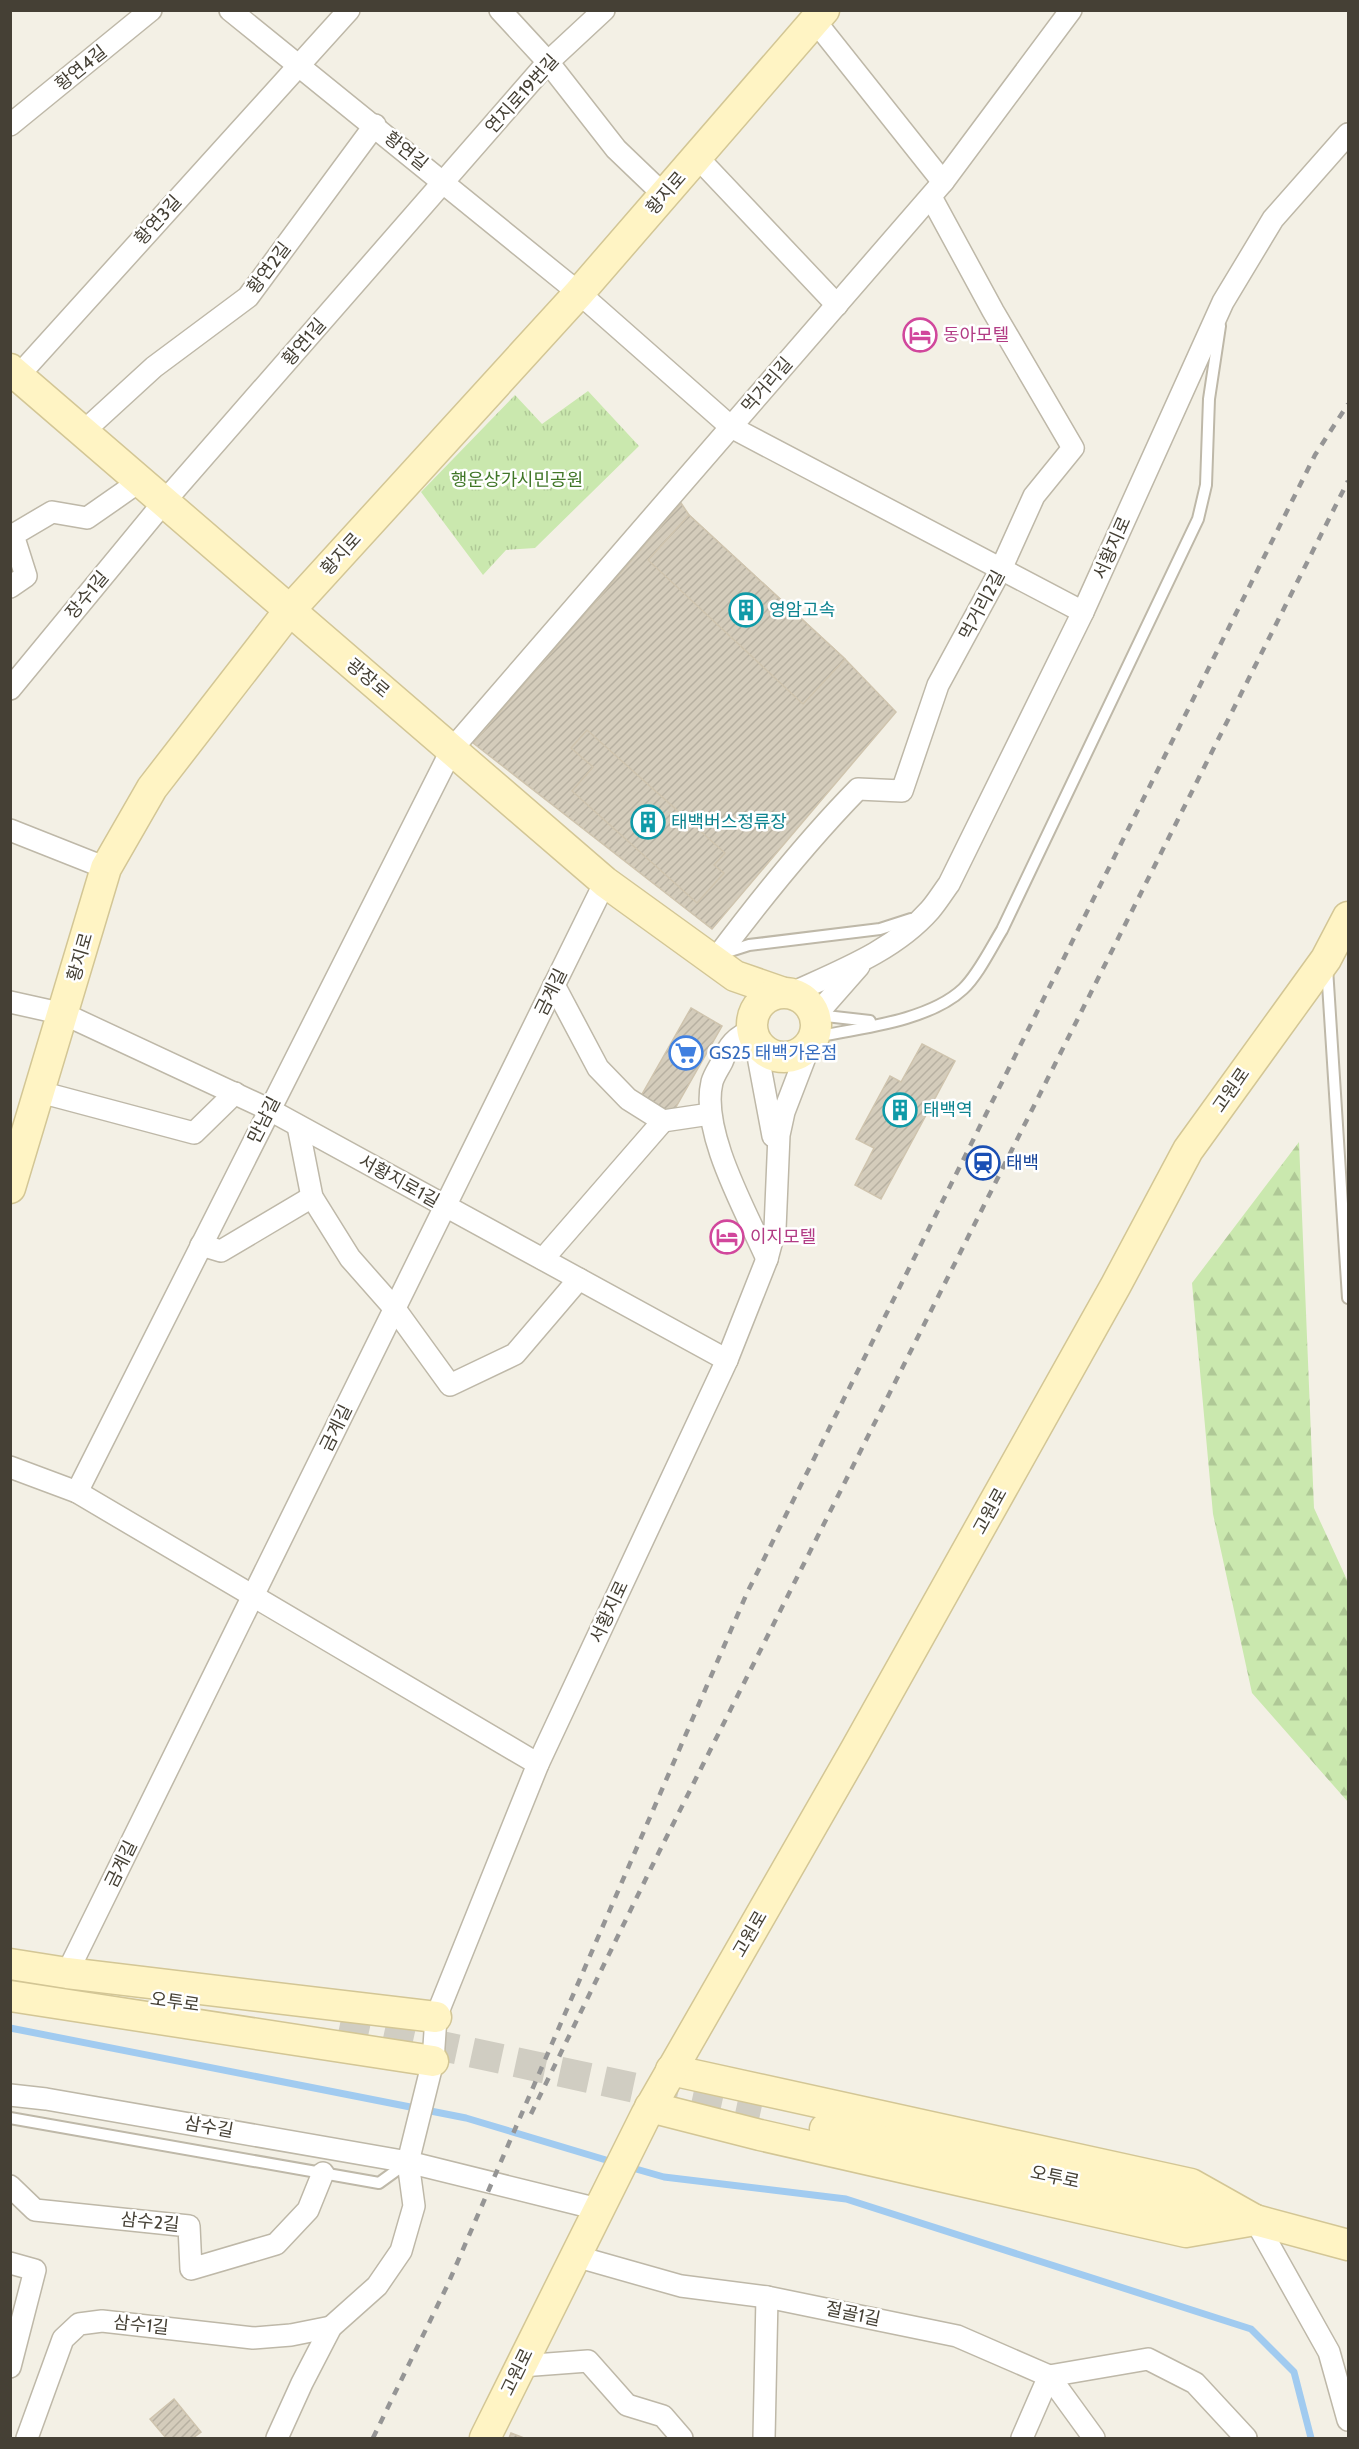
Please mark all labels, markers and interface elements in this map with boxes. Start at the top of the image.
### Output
street label: 황연4길 [51,41,111,95]
street label: 연지로19번길 [481,50,563,138]
street label: 황연길 [380,127,432,175]
street label: 황지로 [641,167,691,219]
street label: 황연3길 [130,191,186,249]
street label: 황연2길 [242,238,296,298]
street label: 황연1길 [277,314,331,370]
hotel icon: 동아모텔 [902,317,938,353]
place label: 동아모텔 [943,324,1009,346]
street label: 먹거리길 [737,353,797,417]
park label: 행운상가시민공원 [451,469,583,491]
street label: 서황지로 [1088,513,1136,583]
street label: 황지로 [316,528,366,580]
street label: 먹거리2길 [955,566,1009,644]
street label: 장수1길 [61,567,113,623]
building icon: 영암고속 [728,592,764,628]
place label: 영암고속 [769,599,835,621]
street label: 광장로 [342,654,394,702]
building icon: 태백버스정류장 [630,804,666,840]
place label: 태백버스정류장 [671,811,787,833]
street label: 황지로 [63,930,97,984]
street label: 금계길 [530,965,572,1019]
supermarket icon: GS25 태백가온점 [668,1035,704,1071]
place label: GS25 태백가온점 [709,1042,838,1064]
street label: 고원로 [1208,1063,1254,1117]
building icon: 태백역 [882,1092,918,1128]
street label: 만남길 [243,1093,285,1147]
place label: 태백역 [923,1099,973,1121]
station icon: 태백 [965,1145,1001,1181]
street label: 서황지로1길 [355,1150,443,1212]
place label: 태백 [1006,1152,1039,1174]
hotel icon: 이지모텔 [709,1219,745,1255]
place label: 이지모텔 [750,1226,816,1248]
street label: 금계길 [315,1401,357,1455]
street label: 고원로 [968,1484,1012,1538]
street label: 서황지로 [585,1577,633,1647]
street label: 금계길 [100,1837,142,1891]
street label: 고원로 [728,1907,772,1961]
street label: 오투로 [149,1988,201,2016]
street label: 삼수길 [183,2112,235,2142]
street label: 오투로 [1028,2161,1082,2193]
street label: 삼수2길 [119,2208,181,2236]
street label: 절골1길 [824,2297,882,2331]
street label: 삼수1길 [112,2311,170,2339]
street label: 고원로 [496,2345,538,2399]

